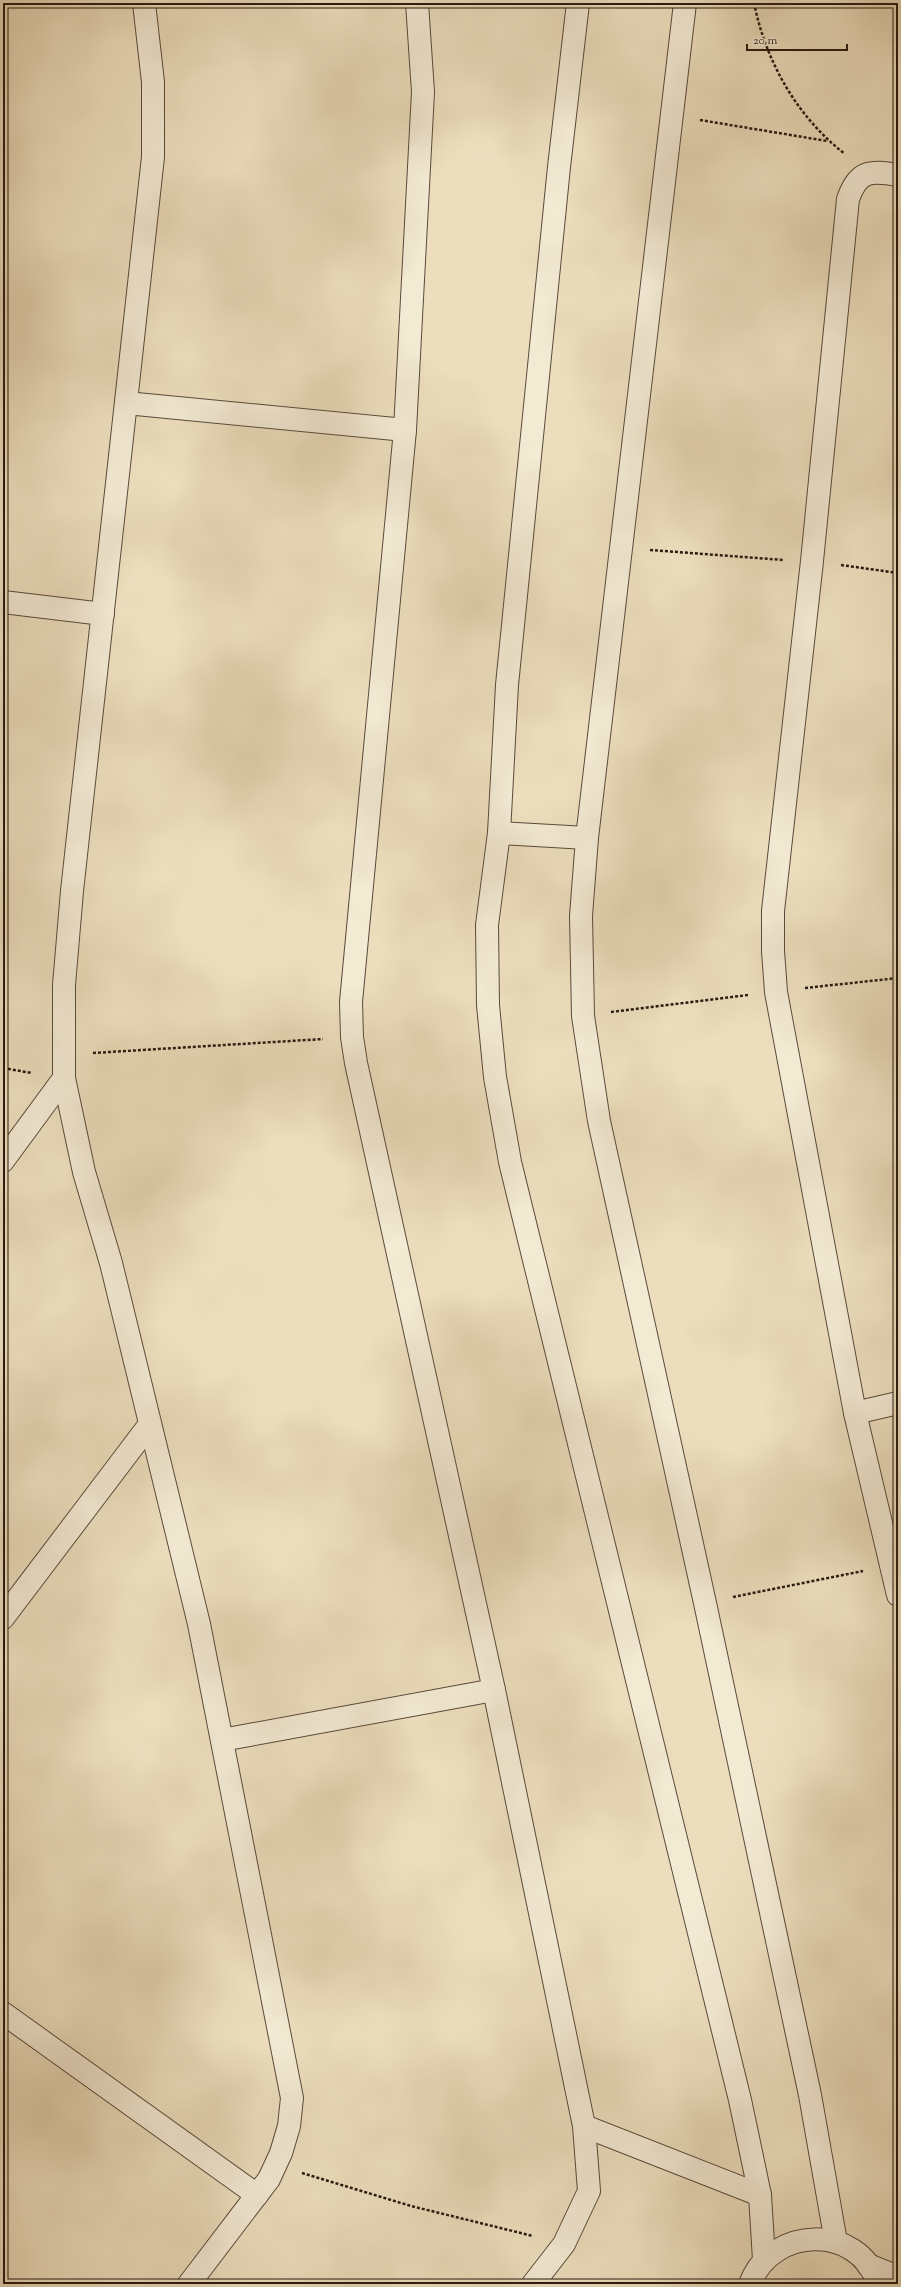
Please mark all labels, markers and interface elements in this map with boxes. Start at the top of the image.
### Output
scale bar [747,26,847,52]
text: 20 m [753,32,778,50]

